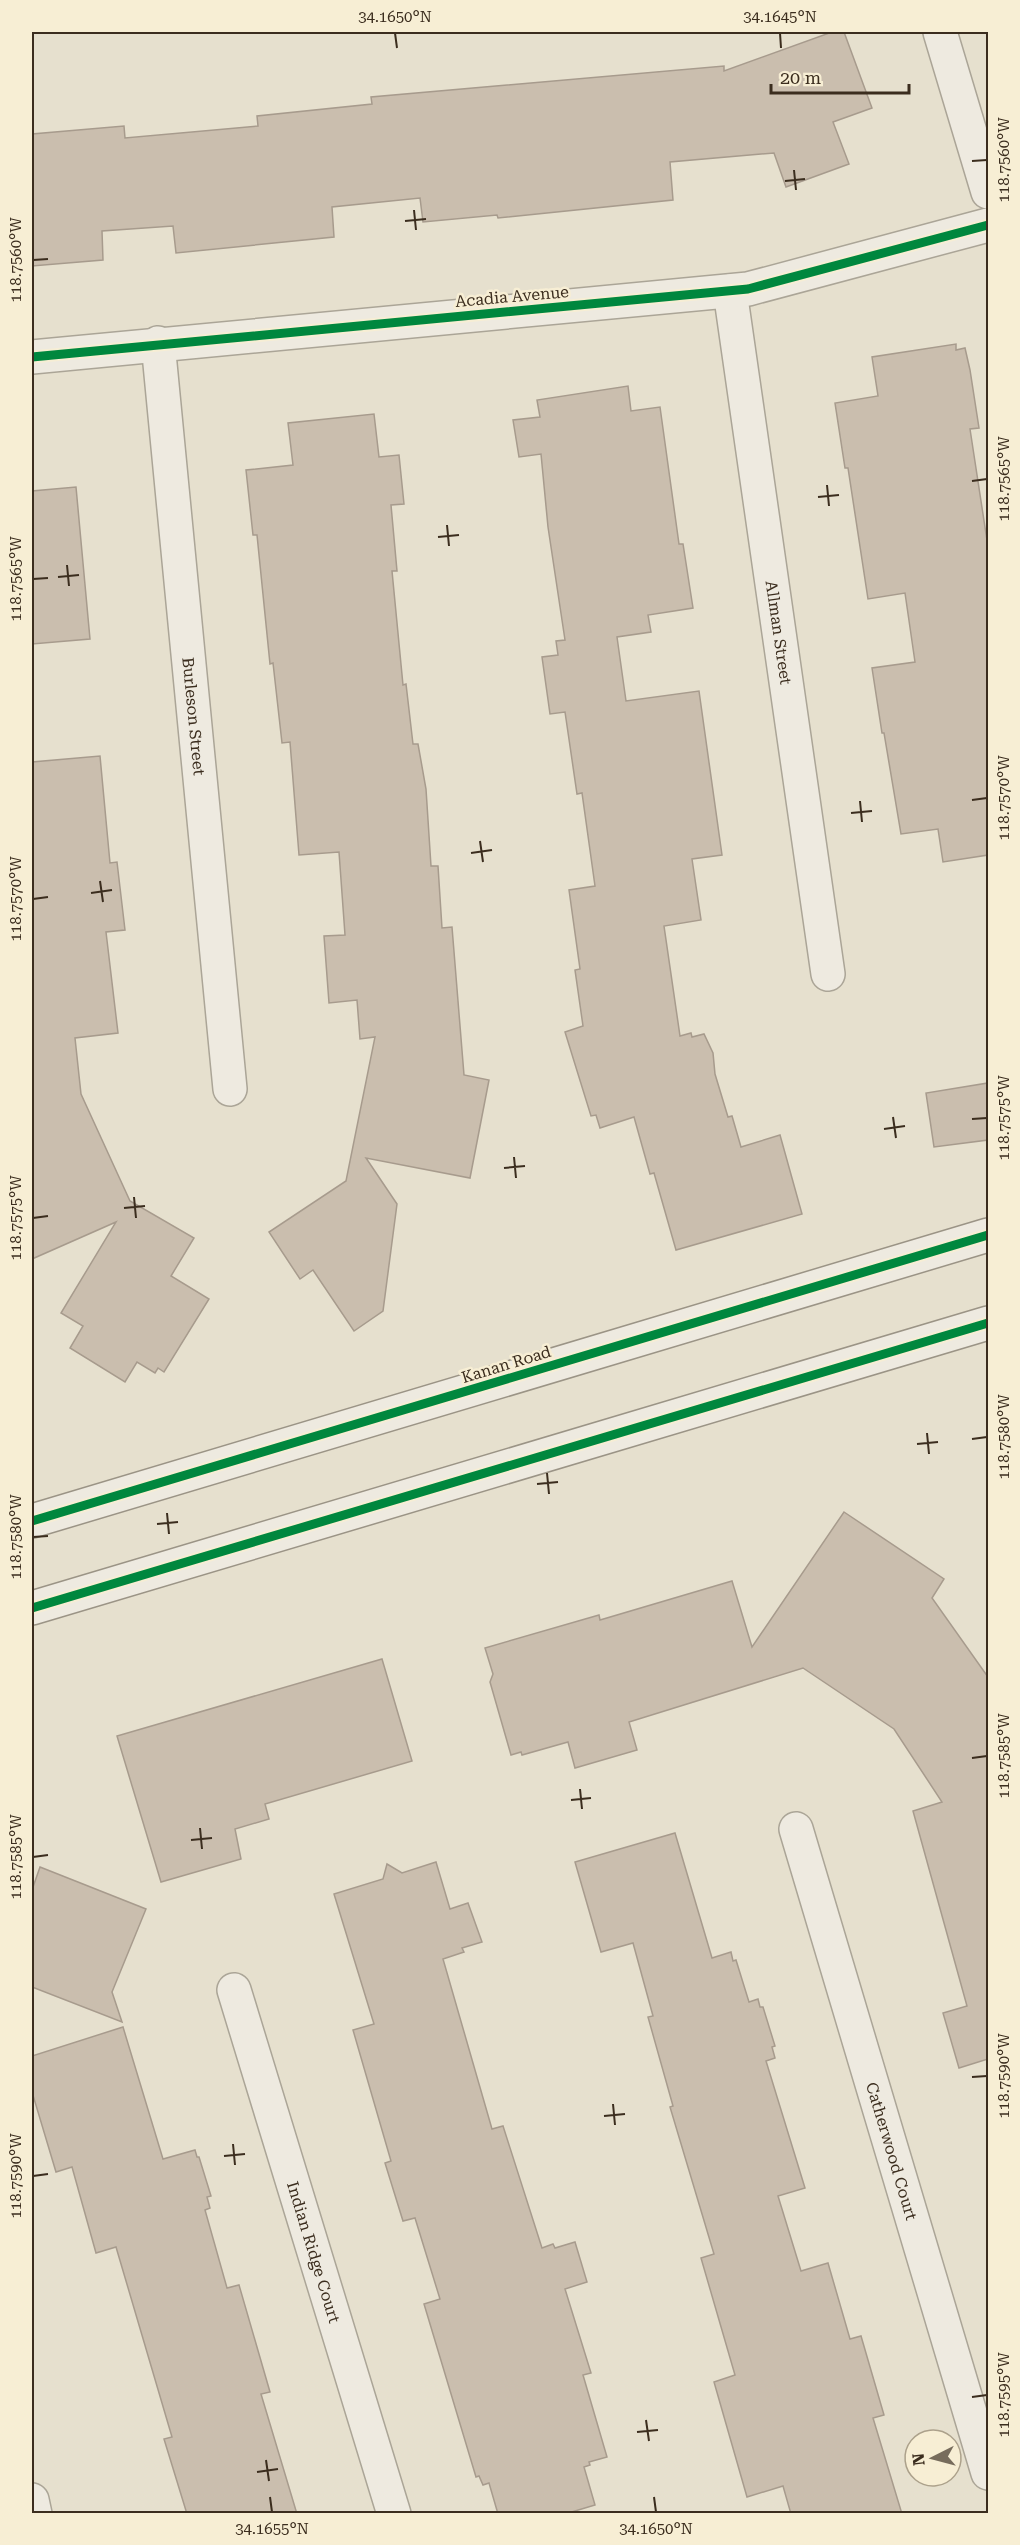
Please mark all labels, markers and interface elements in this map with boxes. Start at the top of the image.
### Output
text: 34.1650°N [358,8,432,26]
text: 34.1645°N [743,8,817,26]
scale bar [771,57,909,95]
text: 20 m [780,67,821,88]
text: 118.7560°W [995,117,1013,203]
text: 118.7560°W [7,217,25,303]
street label: Acadia Avenue [454,282,570,311]
text: 118.7565°W [995,436,1013,522]
text: 118.7565°W [7,536,25,622]
street label: Allman Street [762,579,795,686]
street label: Burleson Street [178,656,209,776]
text: 118.7570°W [995,755,1013,841]
text: 118.7570°W [7,856,25,942]
text: 118.7575°W [995,1075,1013,1161]
text: 118.7575°W [7,1175,25,1261]
street label: Kanan Road [459,1342,553,1387]
text: 118.7580°W [995,1394,1013,1480]
text: 118.7580°W [7,1494,25,1580]
text: 118.7585°W [995,1713,1013,1799]
text: 118.7585°W [7,1814,25,1900]
text: 118.7590°W [995,2033,1013,2119]
street label: Catherwood Court [862,2080,921,2222]
text: 118.7590°W [7,2133,25,2219]
street label: Indian Ridge Court [283,2179,344,2325]
text: 118.7595°W [995,2352,1013,2438]
north arrow [903,2428,963,2488]
text: N [908,2452,929,2467]
text: 34.1655°N [235,2520,309,2538]
text: 34.1650°N [619,2520,693,2538]

